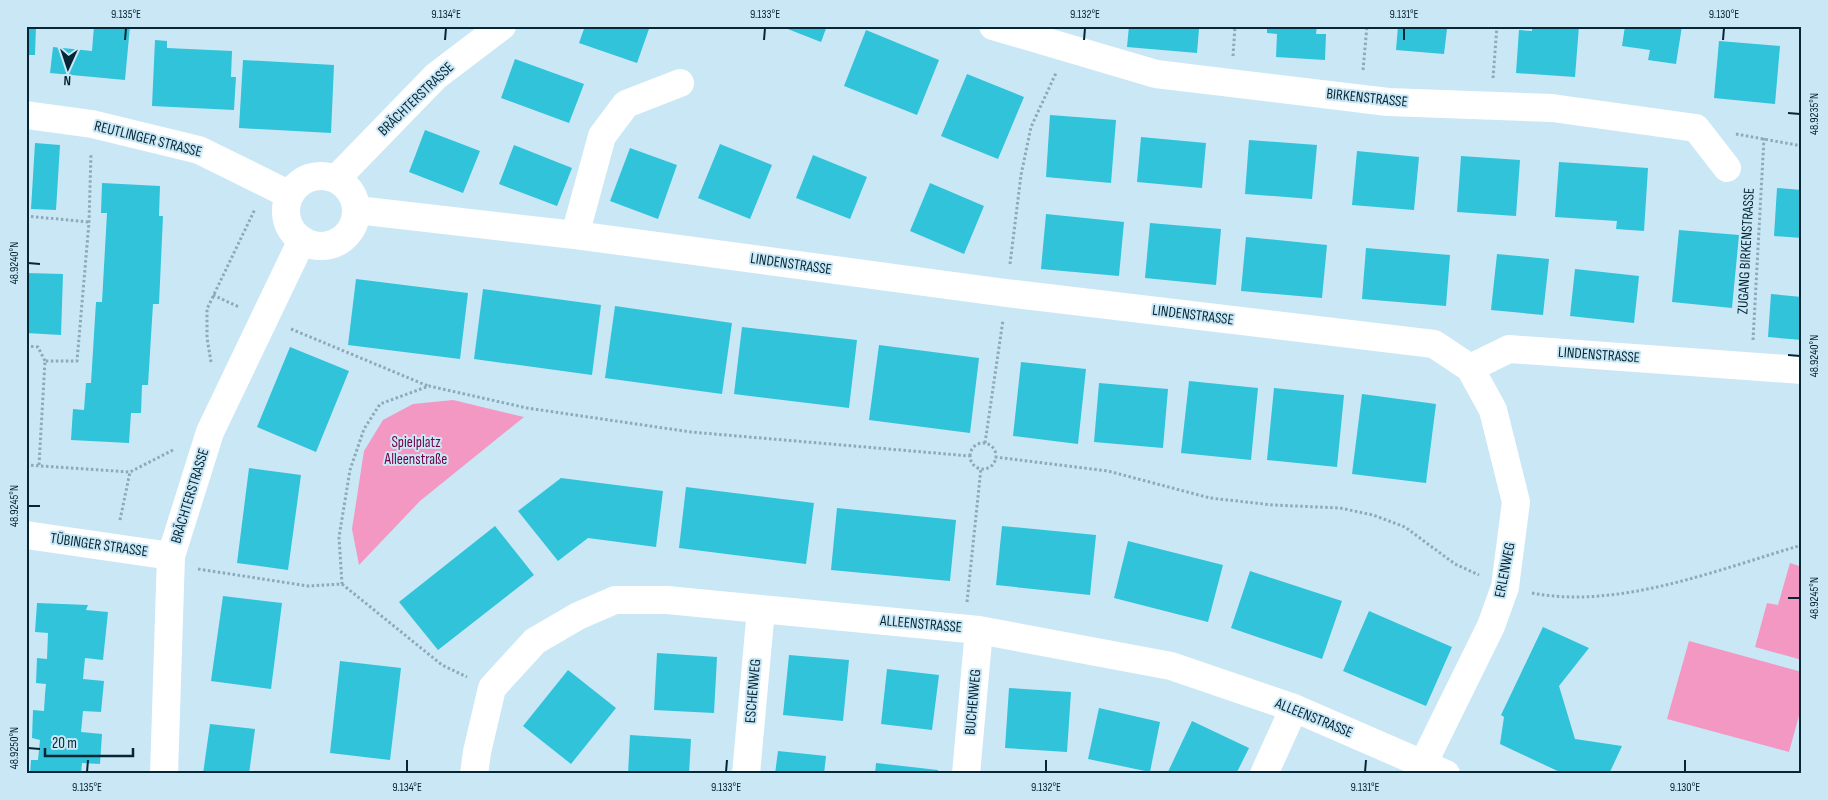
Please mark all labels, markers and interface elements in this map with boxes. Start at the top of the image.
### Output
text: 9.135°E [111,7,141,22]
text: 9.134°E [431,7,461,22]
text: 9.133°E [750,7,780,22]
text: 9.132°E [1070,7,1100,22]
text: 9.131°E [1390,7,1418,22]
text: 9.130°E [1709,7,1739,22]
north arrow [42,42,92,92]
street label: BRÄCHTERSTRASSE [374,58,458,140]
text: N [63,72,72,89]
street label: BIRKENSTRASSE [1325,84,1409,112]
text: 48.9235°N [1807,93,1822,135]
street label: REUTLINGER STRASSE [92,116,204,162]
street label: ZUGANG BIRKENSTRASSE [1733,187,1759,315]
text: 48.9240°N [7,242,22,284]
street label: LINDENSTRASSE [749,249,833,279]
street label: LINDENSTRASSE [1151,301,1235,329]
text: 48.9240°N [1807,335,1822,377]
street label: LINDENSTRASSE [1558,343,1640,367]
park label: Spielplatz Alleenstraße [384,433,447,469]
street label: BRÄCHTERSTRASSE [167,446,213,546]
text: 48.9245°N [7,485,22,527]
street label: TÜBINGER STRASSE [49,529,149,561]
street label: ERLENWEG [1490,541,1520,599]
text: 48.9245°N [1807,577,1822,619]
street label: ALLEENSTRASSE [878,611,963,637]
street label: ESCHENWEG [741,658,765,724]
street label: BUCHENWEG [961,668,985,736]
street label: ALLEENSTRASSE [1272,693,1356,742]
scale bar [45,725,132,757]
text: 48.9250°N [7,727,22,769]
text: 20 m [52,734,77,753]
text: 9.135°E [72,780,102,795]
text: 9.134°E [392,780,422,795]
text: 9.133°E [711,780,741,795]
text: 9.132°E [1031,780,1061,795]
text: 9.131°E [1351,780,1379,795]
text: 9.130°E [1670,780,1700,795]

